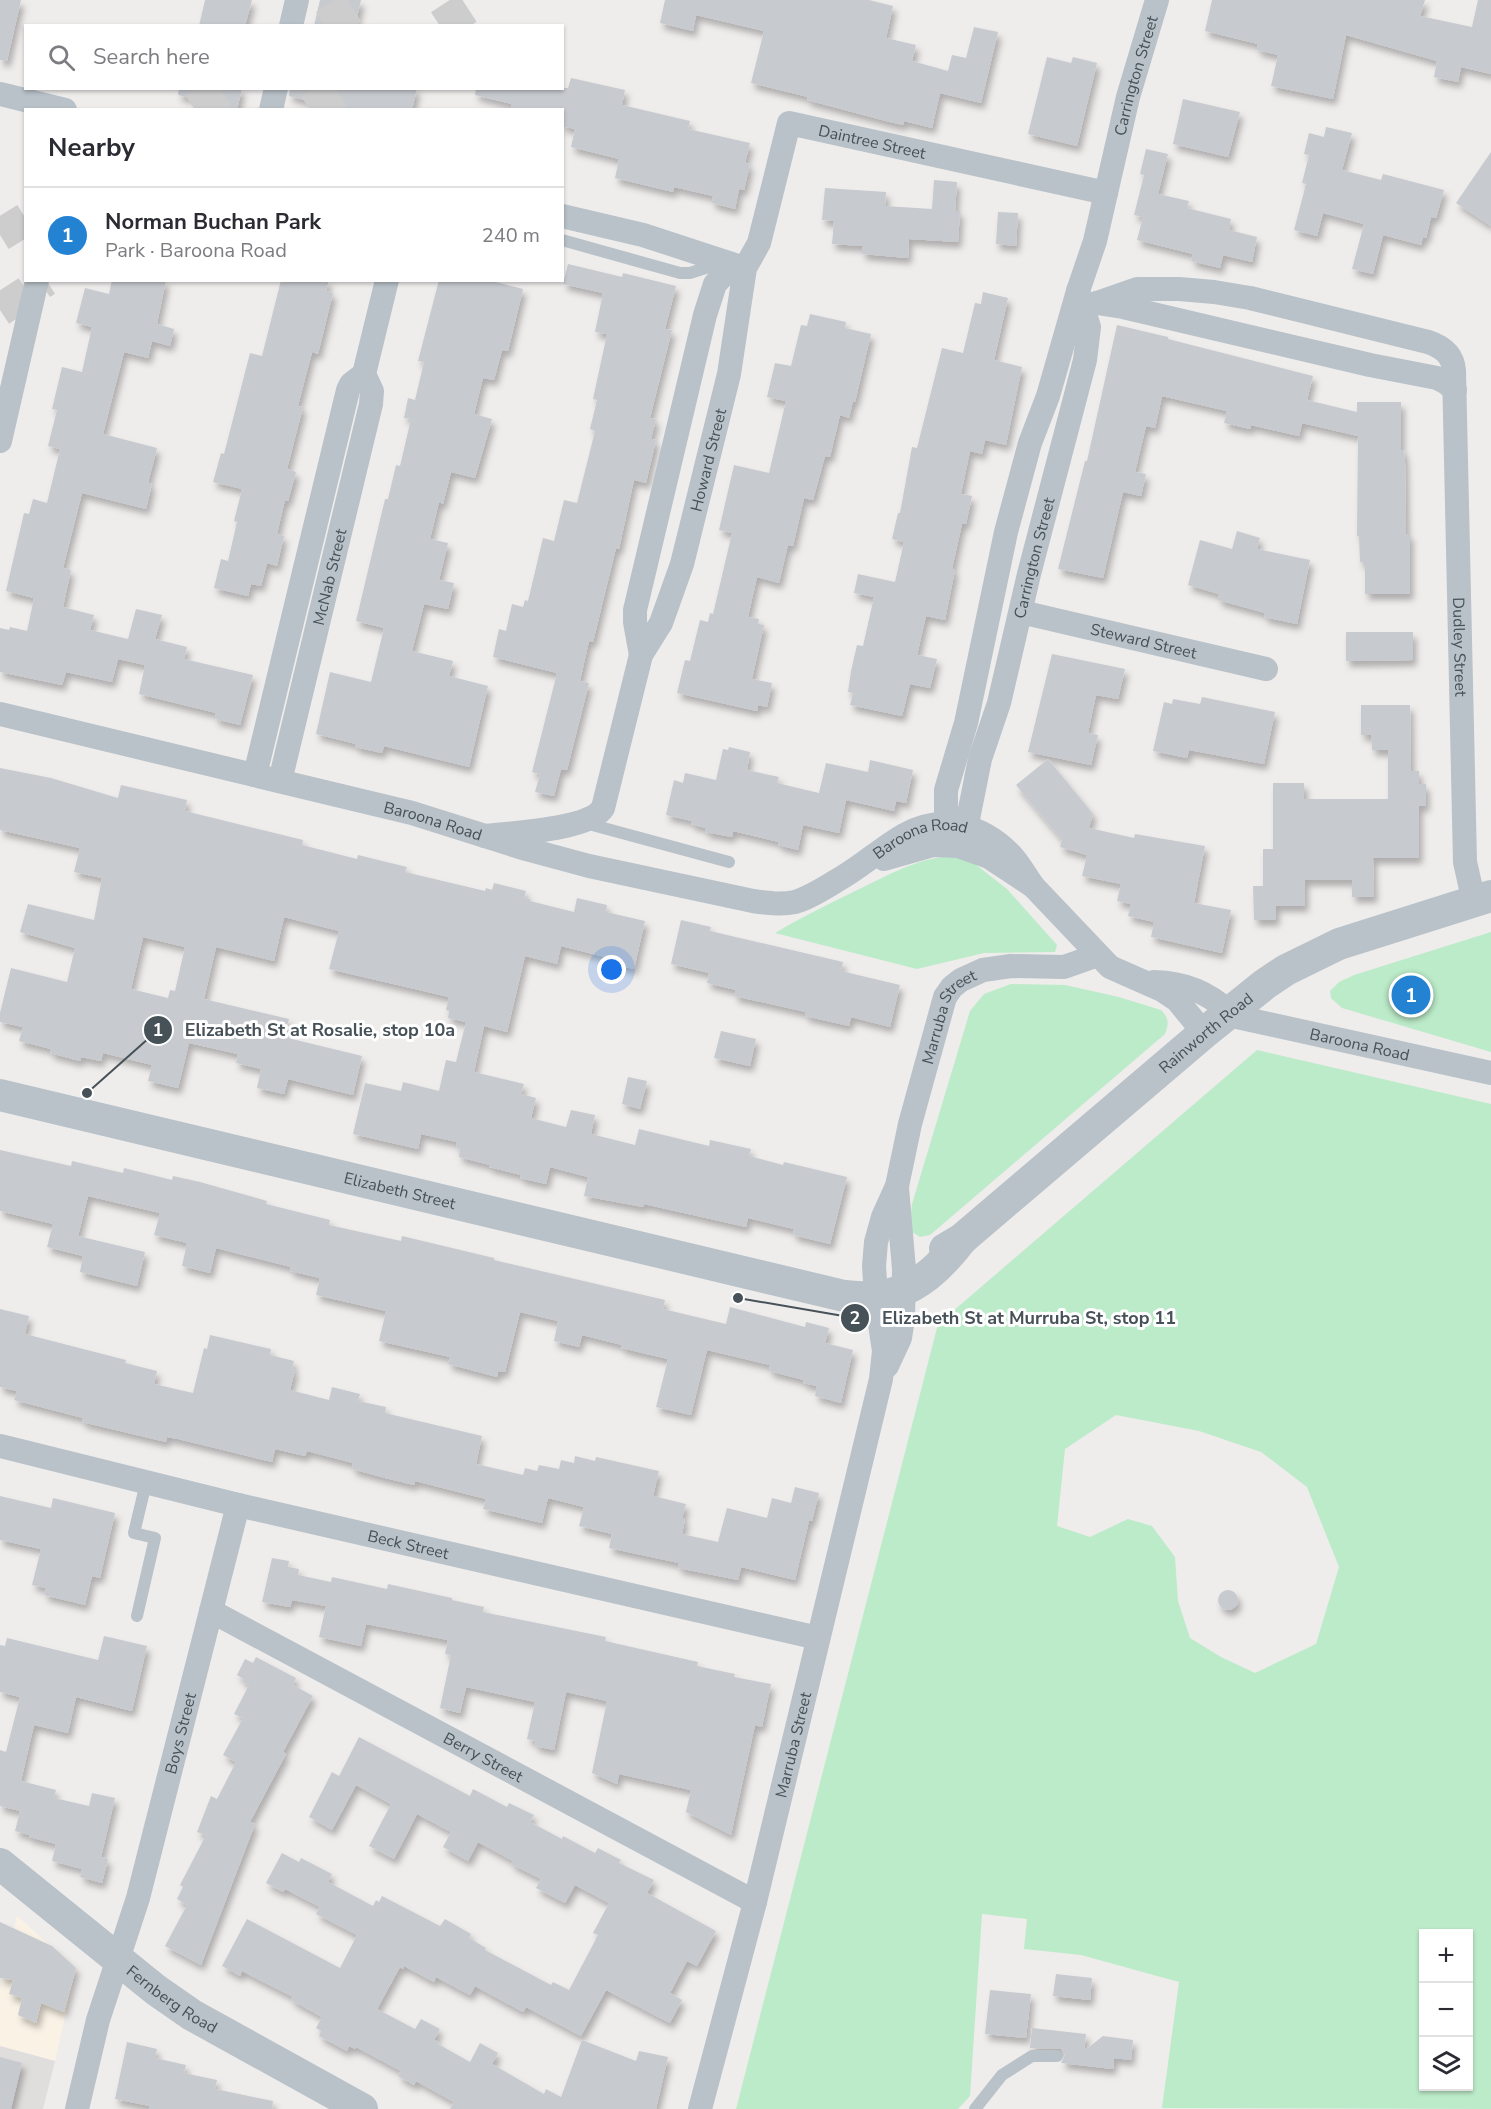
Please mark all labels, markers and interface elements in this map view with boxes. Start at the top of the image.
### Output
street label: Carrington Street [1109,13,1164,138]
search box [24,24,564,90]
icon: search [45,41,78,74]
text: Search here [93,42,210,72]
street label: Daintree Street [816,120,928,165]
text: Nearby [48,130,135,165]
text: Norman Buchan Park [105,207,321,237]
text: 1 [62,222,74,249]
text: 240 m [482,222,540,249]
text: Park · Baroona Road [105,237,287,264]
street label: Howard Street [685,406,732,514]
street label: Carrington Street [1009,495,1061,621]
street label: McNab Street [308,526,353,628]
street label: Dudley Street [1447,597,1471,697]
street label: Steward Street [1088,619,1199,665]
street label: Baroona Road [381,797,485,846]
street label: Baroona Road [869,814,970,865]
your location [597,955,626,984]
street label: Marruba Street [917,964,980,1067]
pin: 1 [1392,972,1430,1018]
street label: Rainworth Road [1154,988,1258,1079]
callout: Elizabeth St at Rosalie, stop 10a [143,1012,467,1048]
text: 1 [153,1018,163,1042]
text: Elizabeth St at Rosalie, stop 10a [185,1018,455,1042]
street label: Baroona Road [1308,1023,1412,1067]
street label: Elizabeth Street [342,1167,458,1215]
callout: Elizabeth St at Murruba St, stop 11 [840,1300,1188,1336]
text: 2 [850,1306,860,1330]
text: Elizabeth St at Murruba St, stop 11 [882,1306,1176,1330]
street label: Beck Street [365,1525,451,1565]
street label: Marruba Street [770,1689,817,1800]
street label: Boys Street [160,1690,202,1776]
street label: Berry Street [439,1727,527,1788]
map controls [1419,1929,1473,2091]
button: + [1419,1929,1473,1983]
street label: Fernberg Road [122,1961,221,2039]
button: − [1419,1983,1473,2037]
button: layers [1419,2037,1473,2091]

